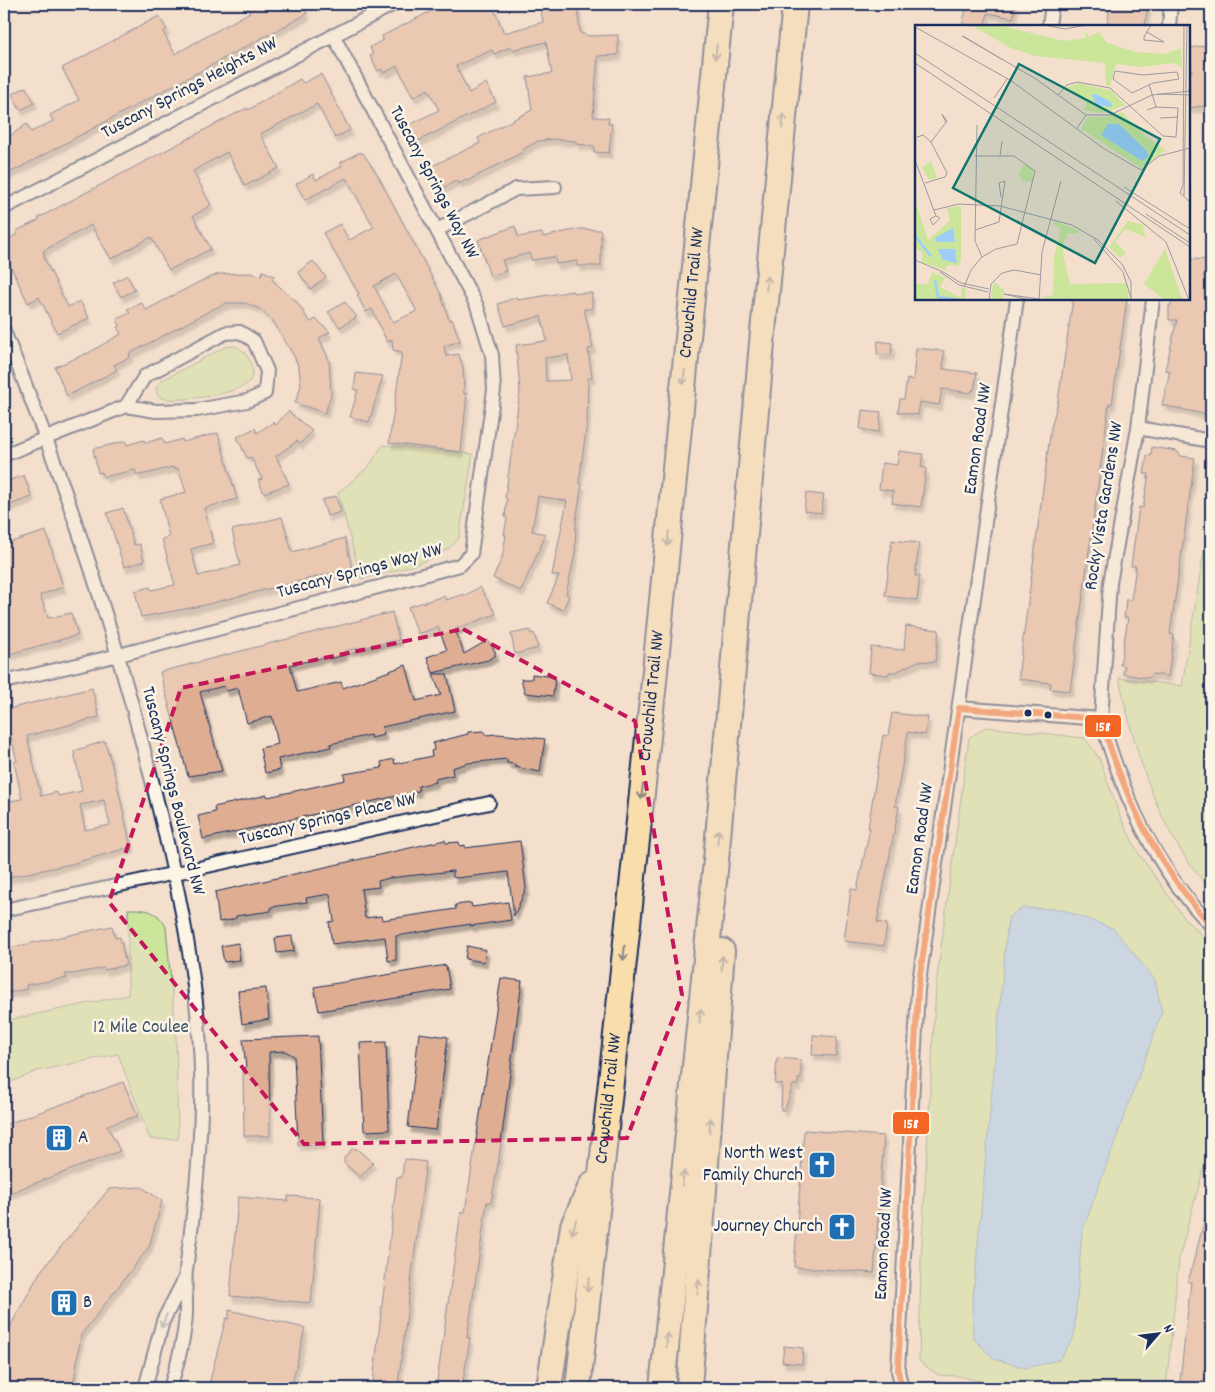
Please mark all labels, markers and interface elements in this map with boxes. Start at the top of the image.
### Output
inset map [915,25,1190,300]
street label: Tuscany Springs Heights NW [97,31,283,147]
one-way arrow [711,44,721,60]
street label: Tuscany Springs Way NW [381,101,485,265]
one-way arrow [778,114,788,130]
street label: Crowchild Trail NW [673,226,712,360]
one-way arrow [762,275,772,291]
one-way arrow [679,369,689,385]
street label: Eamon Road NW [958,381,1000,497]
street label: Rocky Vista Gardens NW [1078,420,1132,592]
one-way arrow [663,531,673,547]
street label: Tuscany Springs Way NW [274,537,446,607]
street label: Crowchild Trail NW [632,629,672,763]
street label: Tuscany Springs Boulevard NW [133,684,211,898]
unlabelled marker [1023,708,1033,718]
unlabelled marker [1043,710,1053,720]
line badge: 158 [1084,714,1122,738]
text: 158 [1095,718,1111,738]
street label: Eamon Road NW [900,781,942,897]
one-way arrow [637,784,647,800]
street label: Tuscany Springs Place NW [237,786,419,854]
one-way arrow [713,830,723,846]
one-way arrow [619,945,629,961]
one-way arrow [717,956,726,972]
one-way arrow [695,1009,705,1025]
park label: 12 Mile Coulee [93,1015,189,1042]
street label: Crowchild Trail NW [589,1032,630,1165]
line badge: 158 [892,1111,930,1135]
text: 158 [903,1115,919,1135]
one-way arrow [705,1118,714,1134]
building icon: A [44,1123,74,1153]
place label: A [78,1125,88,1152]
place label: North West Family Church [703,1141,803,1190]
church icon: North West Family Church [807,1150,837,1180]
one-way arrow [678,1170,688,1186]
street label: Eamon Road NW [869,1187,901,1301]
church icon: Journey Church [827,1212,857,1242]
place label: Journey Church [714,1214,823,1241]
one-way arrow [569,1219,578,1235]
one-way arrow [583,1277,593,1293]
one-way arrow [693,1280,702,1296]
building icon: B [49,1288,79,1318]
place label: B [83,1290,92,1317]
north arrow [1132,1310,1182,1360]
one-way arrow [158,1313,168,1328]
text: N [1157,1321,1178,1337]
one-way arrow [662,1332,672,1348]

